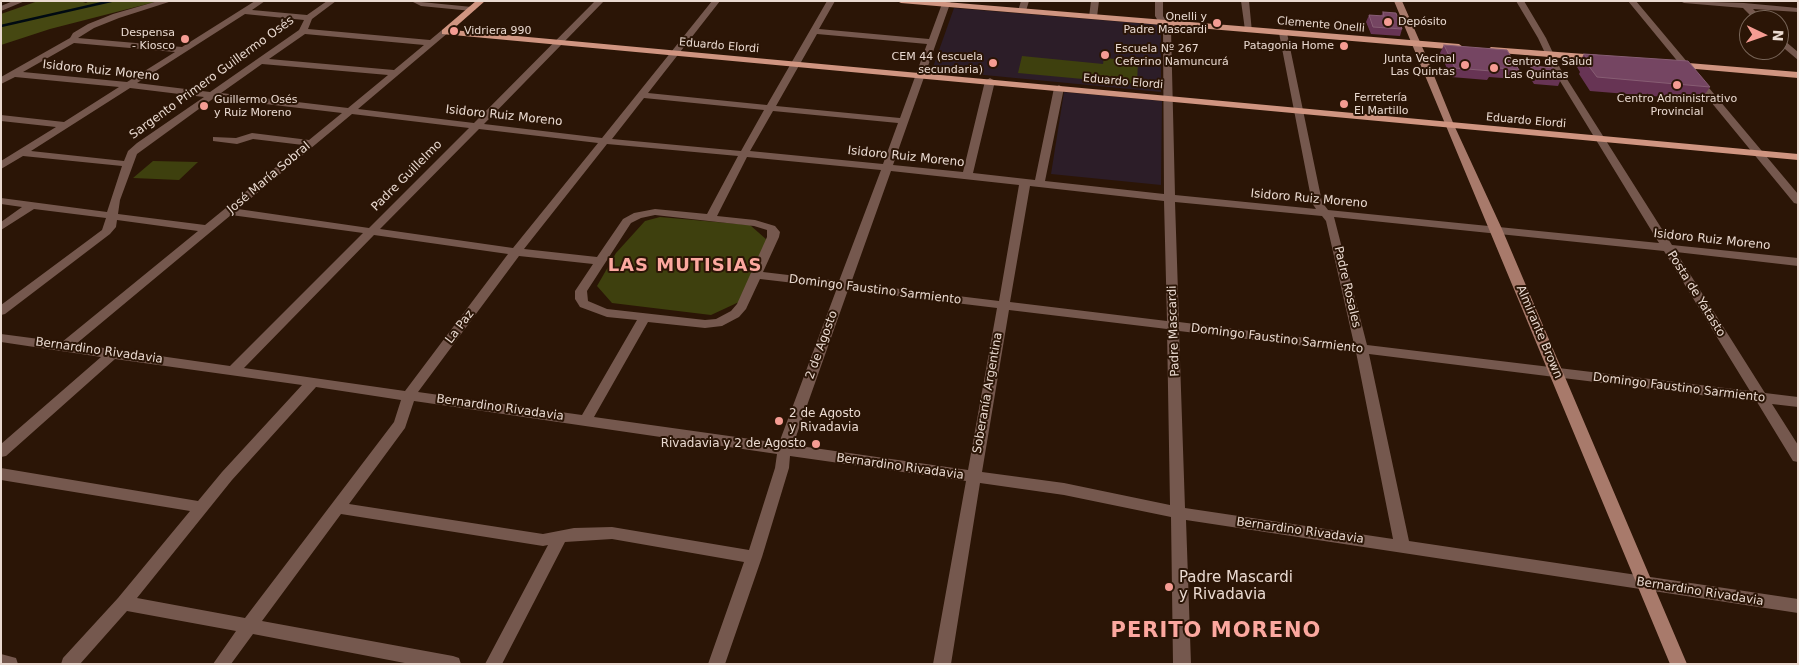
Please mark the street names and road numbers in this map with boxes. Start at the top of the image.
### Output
street label: Sargento Primero Guillermo Osés [127,14,297,142]
street label: Clemente Onelli [1277,15,1365,35]
street label: Eduardo Elordi [678,36,760,56]
street label: Isidoro Ruiz Moreno [42,58,160,84]
street label: Eduardo Elordi [1082,72,1164,92]
street label: Isidoro Ruiz Moreno [445,103,563,129]
street label: Eduardo Elordi [1485,111,1567,131]
street label: Padre Guillelmo [369,138,445,214]
street label: José María Sobral [225,139,313,217]
street label: Isidoro Ruiz Moreno [847,144,965,170]
street label: Isidoro Ruiz Moreno [1250,187,1368,211]
street label: Isidoro Ruiz Moreno [1653,227,1771,253]
street label: Padre Rosales [1331,245,1363,329]
street label: Posta de Yatasto [1664,248,1728,340]
street label: Domingo Faustino Sarmiento [788,272,962,308]
street label: Almirante Brown [1513,283,1565,381]
street label: Padre Mascardi [1165,285,1183,377]
street label: La Paz [443,307,477,347]
street label: 2 de Agosto [803,309,841,381]
street label: Domingo Faustino Sarmiento [1190,321,1364,357]
street label: Soberanía Argentina [970,331,1006,455]
street label: Bernardino Rivadavia [34,335,164,367]
street label: Domingo Faustino Sarmiento [1592,370,1766,406]
street label: Bernardino Rivadavia [435,392,565,424]
street label: Bernardino Rivadavia [835,451,965,483]
street label: Bernardino Rivadavia [1235,515,1365,547]
street label: Bernardino Rivadavia [1635,575,1765,609]

